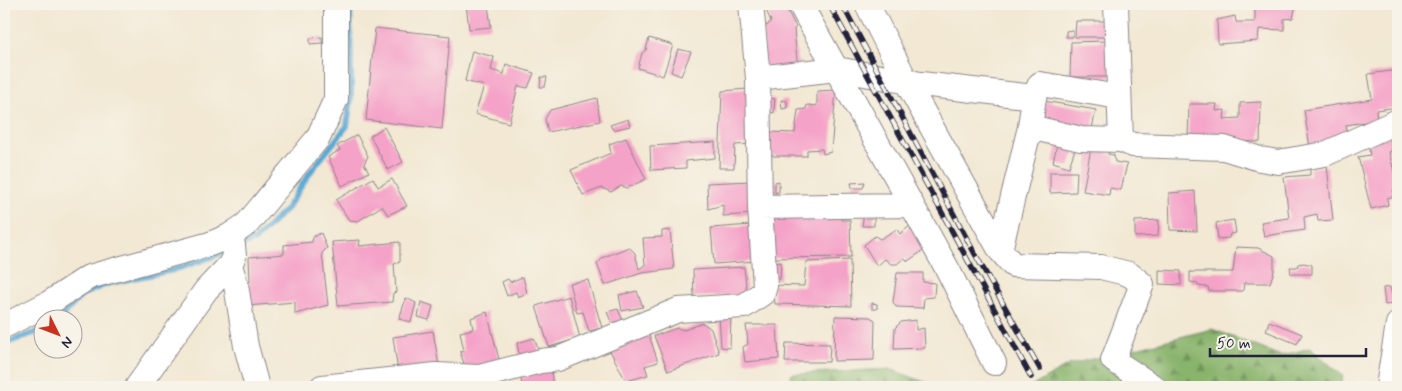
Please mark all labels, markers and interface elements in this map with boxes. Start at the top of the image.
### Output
north arrow [32,308,82,358]
scale bar [1210,326,1366,358]
text: N [57,333,77,352]
text: 50 m [1217,334,1251,354]

